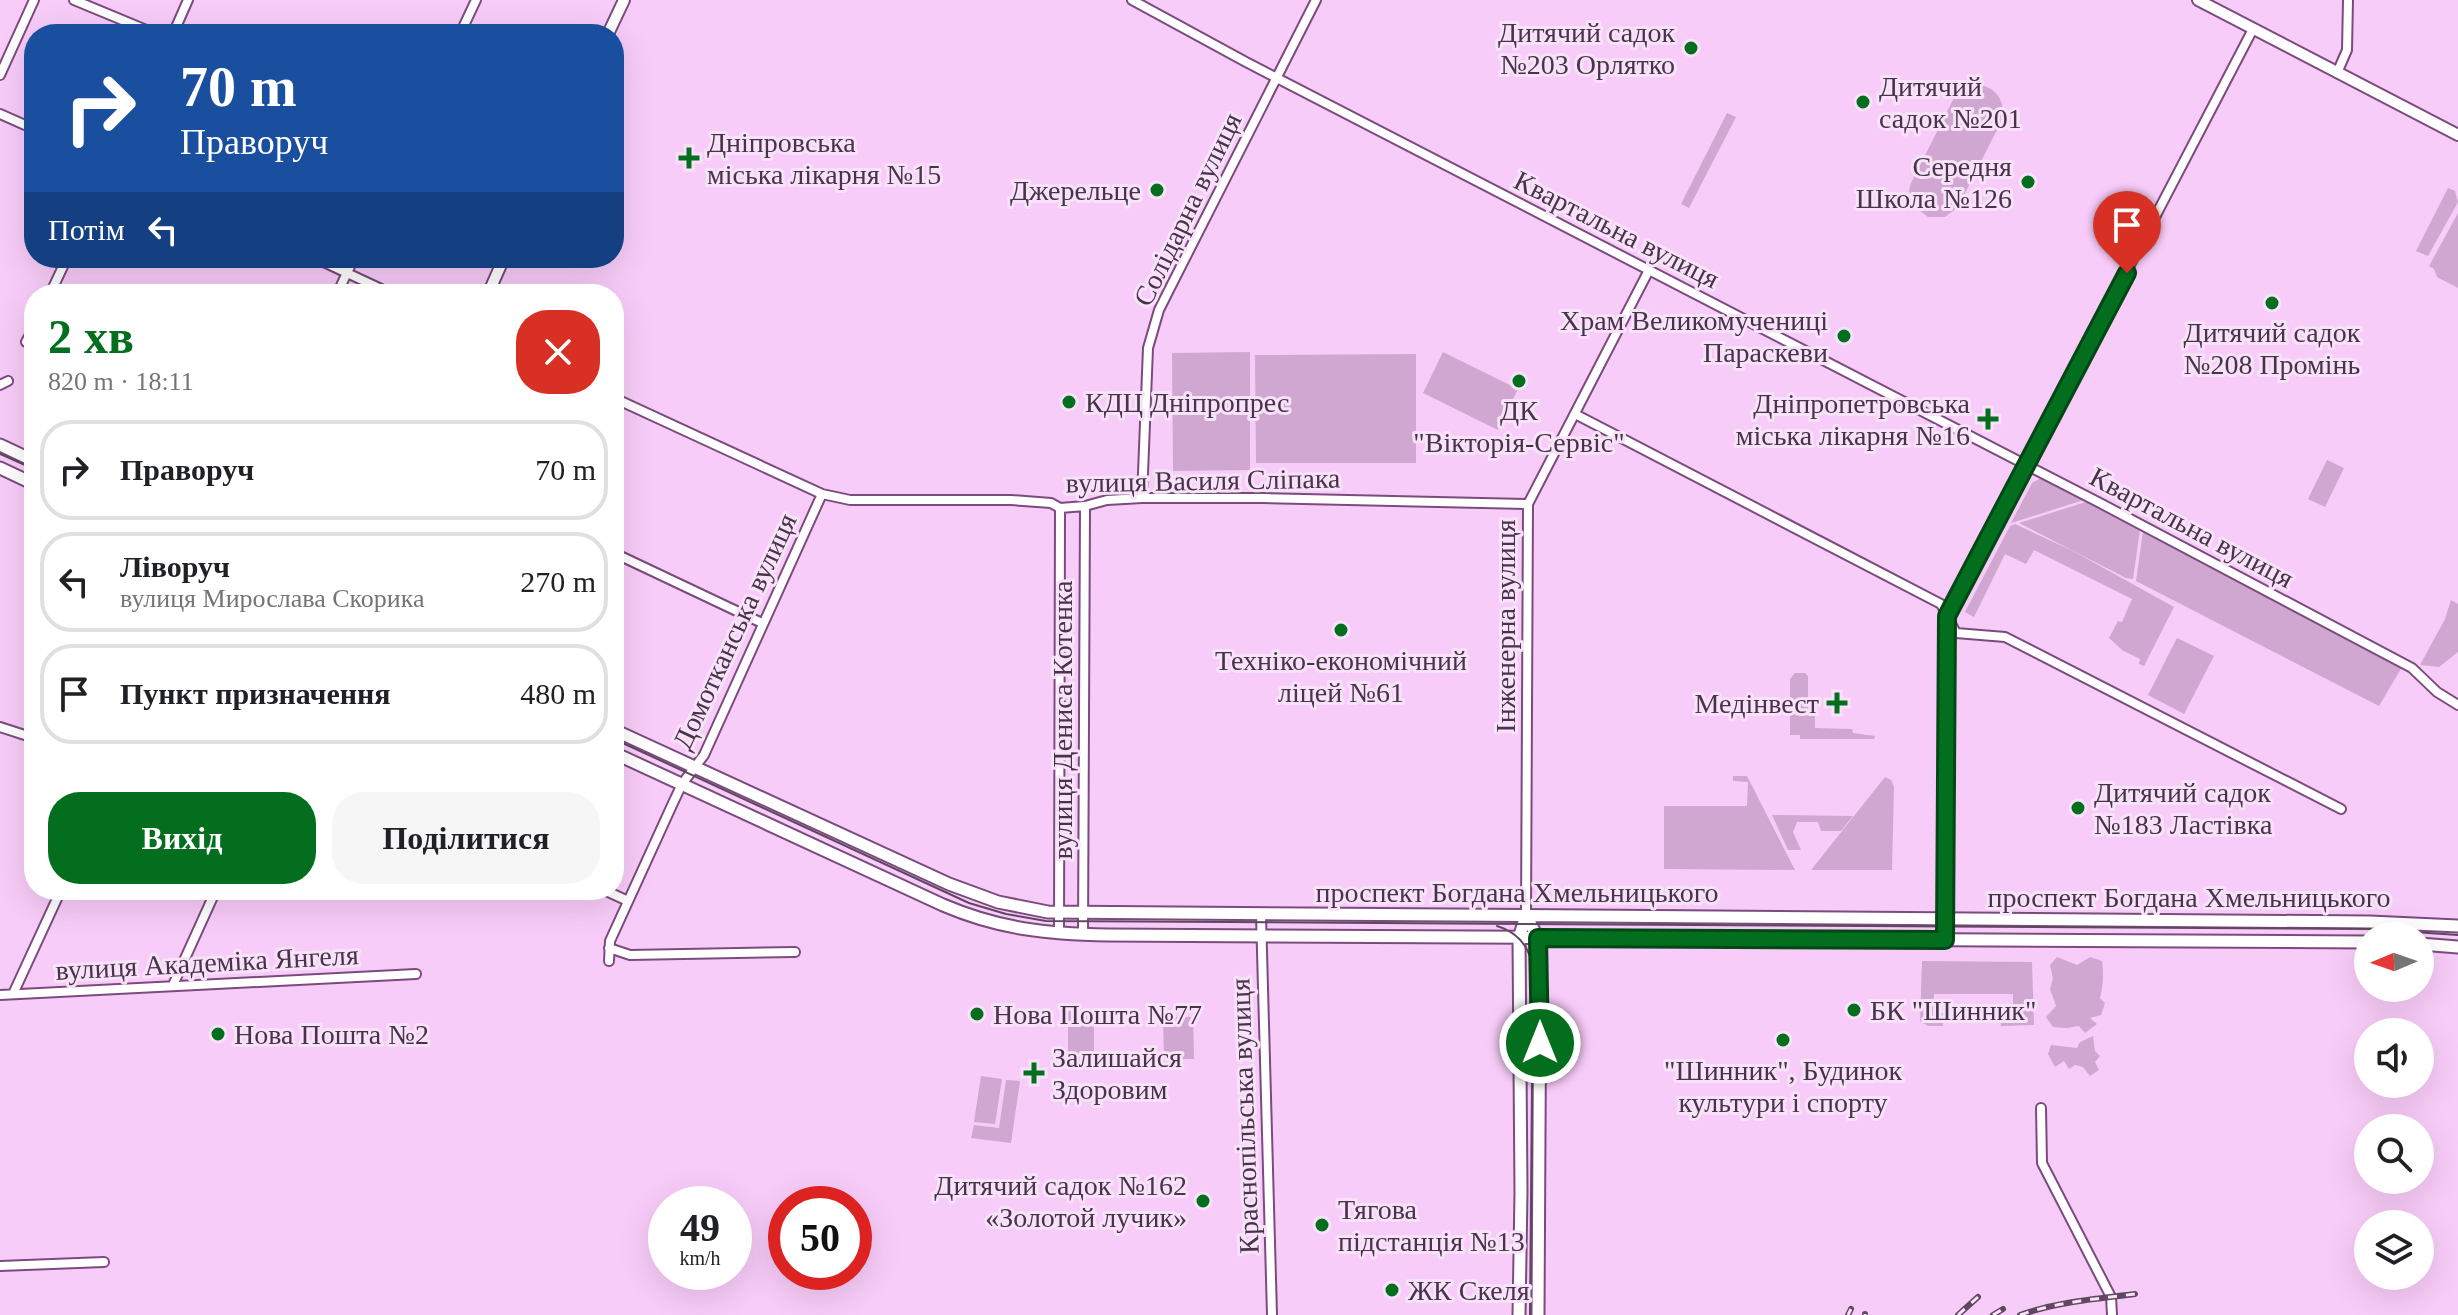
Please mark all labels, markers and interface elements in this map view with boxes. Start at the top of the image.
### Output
place label: Дитячий садок №203 Орлятко [1498,17,1675,80]
marker: Дитячий садок №203 Орлятко [1682,39,1700,57]
icon: right [48,56,152,160]
text: 70 m [180,56,297,118]
place label: Дитячий садок №201 [1879,71,2022,134]
marker: Дитячий садок №201 [1854,93,1872,111]
street label: Солідарна вулиця [1127,107,1248,311]
text: Праворуч [180,122,328,162]
place label: Дніпровська міська лікарня №15 [707,127,941,190]
marker: Дніпровська міська лікарня №15 [678,147,700,169]
place label: Середня Школа №126 [1856,151,2012,214]
street label: Квартальна вулиця [1509,164,1725,295]
marker: Середня Школа №126 [2019,173,2037,191]
place label: Джерельце [1010,175,1141,206]
marker: Джерельце [1148,181,1166,199]
pin [2093,191,2161,273]
icon: arrive [2105,203,2149,247]
icon: left [141,208,185,252]
text: Потім [48,213,125,246]
marker: Дитячий садок №208 Промінь [2263,294,2281,312]
place label: Храм Великомучениці Параскеви [1560,305,1828,368]
text: 2 хв [48,310,134,363]
button: close [516,310,600,394]
place label: Дитячий садок №208 Промінь [2184,317,2361,380]
marker: Храм Великомучениці Параскеви [1835,327,1853,345]
text: 820 m · 18:11 [48,367,194,396]
marker: ДК "Вікторія-Сервіс" [1510,372,1528,390]
place label: КДЦ Дніпропрес [1085,387,1289,418]
place label: Дніпропетровська міська лікарня №16 [1736,388,1971,451]
marker: КДЦ Дніпропрес [1060,393,1078,411]
place label: ДК "Вікторія-Сервіс" [1413,395,1625,458]
marker: Дніпропетровська міська лікарня №16 [1977,408,1999,430]
icon: right [52,448,96,492]
text: Праворуч [120,453,254,486]
text: 70 m [535,453,596,486]
street label: Квартальна вулиця [2085,461,2299,594]
street label: вулиця Василя Сліпака [1065,463,1341,498]
street label: Домотканська вулиця [666,508,803,754]
street label: Інженерна вулиця [1490,519,1521,733]
text: Ліворуч [120,550,230,583]
icon: left [52,560,96,604]
text: 270 m [520,565,596,598]
street label: вулиця Дениса Котенка [1047,580,1078,860]
text: вулиця Мирослава Скорика [120,584,425,613]
marker: Техніко-економічний ліцей №61 [1332,621,1350,639]
place label: Техніко-економічний ліцей №61 [1215,645,1467,708]
icon: arrive [52,672,96,716]
text: Пункт призначення [120,677,391,710]
text: 480 m [520,677,596,710]
place label: Медінвест [1695,688,1819,719]
marker: Медінвест [1826,692,1848,714]
place label: Дитячий садок №183 Ластівка [2094,777,2273,840]
button: Вихід [48,792,316,884]
button: Поділитися [332,792,600,884]
marker: Дитячий садок №183 Ластівка [2069,799,2087,817]
street label: проспект Богдана Хмельницького [1315,877,1719,908]
street label: проспект Богдана Хмельницького [1987,882,2391,913]
north arrow [2354,922,2434,1002]
map controls [2354,922,2434,1290]
street label: вулиця Академіка Янгеля [55,939,360,986]
street label: Краснопільська вулиця [1224,978,1265,1254]
place label: БК "Шинник" [1870,995,2036,1026]
place label: Нова Пошта №77 [993,999,1202,1030]
position arrow [1498,1001,1582,1085]
marker: БК "Шинник" [1845,1001,1863,1019]
marker: Нова Пошта №77 [968,1005,986,1023]
button: sound [2354,1018,2434,1098]
place label: Нова Пошта №2 [234,1019,429,1050]
marker: Нова Пошта №2 [209,1025,227,1043]
marker: "Шинник", Будинок культури і спорту [1774,1031,1792,1049]
place label: Залишайся Здоровим [1052,1042,1182,1105]
place label: "Шинник", Будинок культури і спорту [1664,1055,1902,1118]
marker: Залишайся Здоровим [1023,1062,1045,1084]
button: search [2354,1114,2434,1194]
place label: Дитячий садок №162 «Золотой лучик» [934,1170,1187,1233]
speed limit sign: 50 [768,1186,872,1290]
marker: Дитячий садок №162 «Золотой лучик» [1194,1192,1212,1210]
place label: Тягова пiдстанцiя №13 [1338,1194,1525,1257]
text: 49 [680,1205,720,1250]
button: layers [2354,1210,2434,1290]
marker: Тягова пiдстанцiя №13 [1313,1216,1331,1234]
text: km/h [679,1247,721,1269]
place label: ЖК Скеля [1408,1275,1530,1306]
marker: ЖК Скеля [1383,1281,1401,1299]

